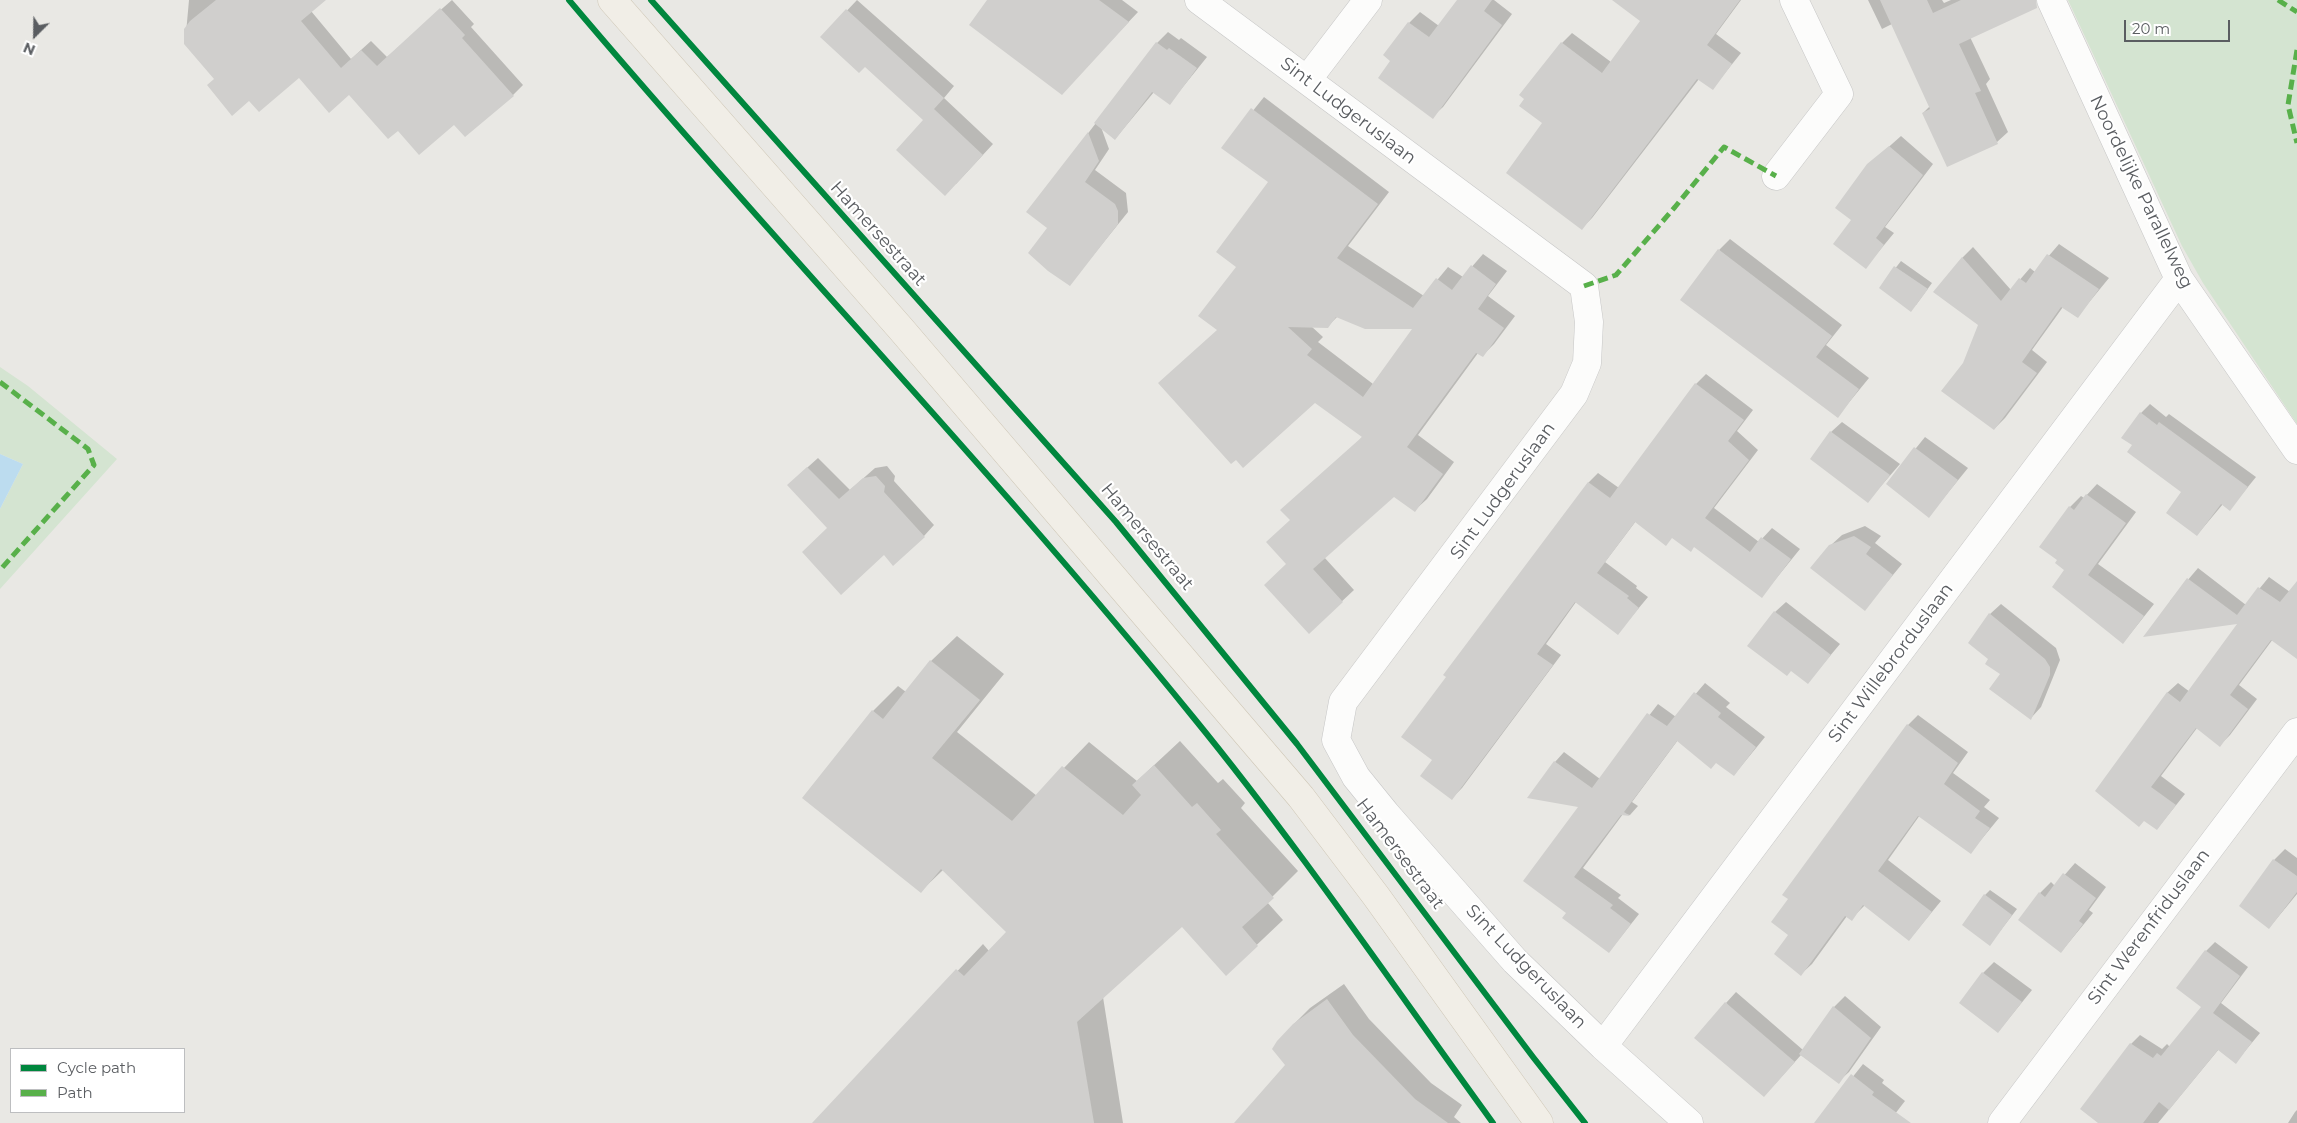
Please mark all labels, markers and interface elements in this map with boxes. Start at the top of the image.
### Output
north arrow [10,10,60,60]
scale bar [2127,10,2233,42]
text: 20 m [2132,19,2170,38]
text: N [20,38,38,59]
street label: Sint Ludgeruslaan [1276,53,1420,169]
street label: Noordelijke Parallelweg [2085,92,2197,292]
street label: Hamersestraat [825,177,931,291]
street label: Sint Ludgeruslaan [1446,418,1560,564]
street label: Hamersestraat [1096,479,1198,595]
street label: Sint Willebrorduslaan [1824,579,1958,747]
street label: Hamersestraat [1351,794,1449,914]
street label: Sint Werenfriduslaan [2083,845,2215,1009]
street label: Sint Ludgeruslaan [1461,900,1591,1034]
legend [10,1048,185,1113]
text: Cycle path [57,1058,136,1077]
text: Path [57,1083,93,1102]

